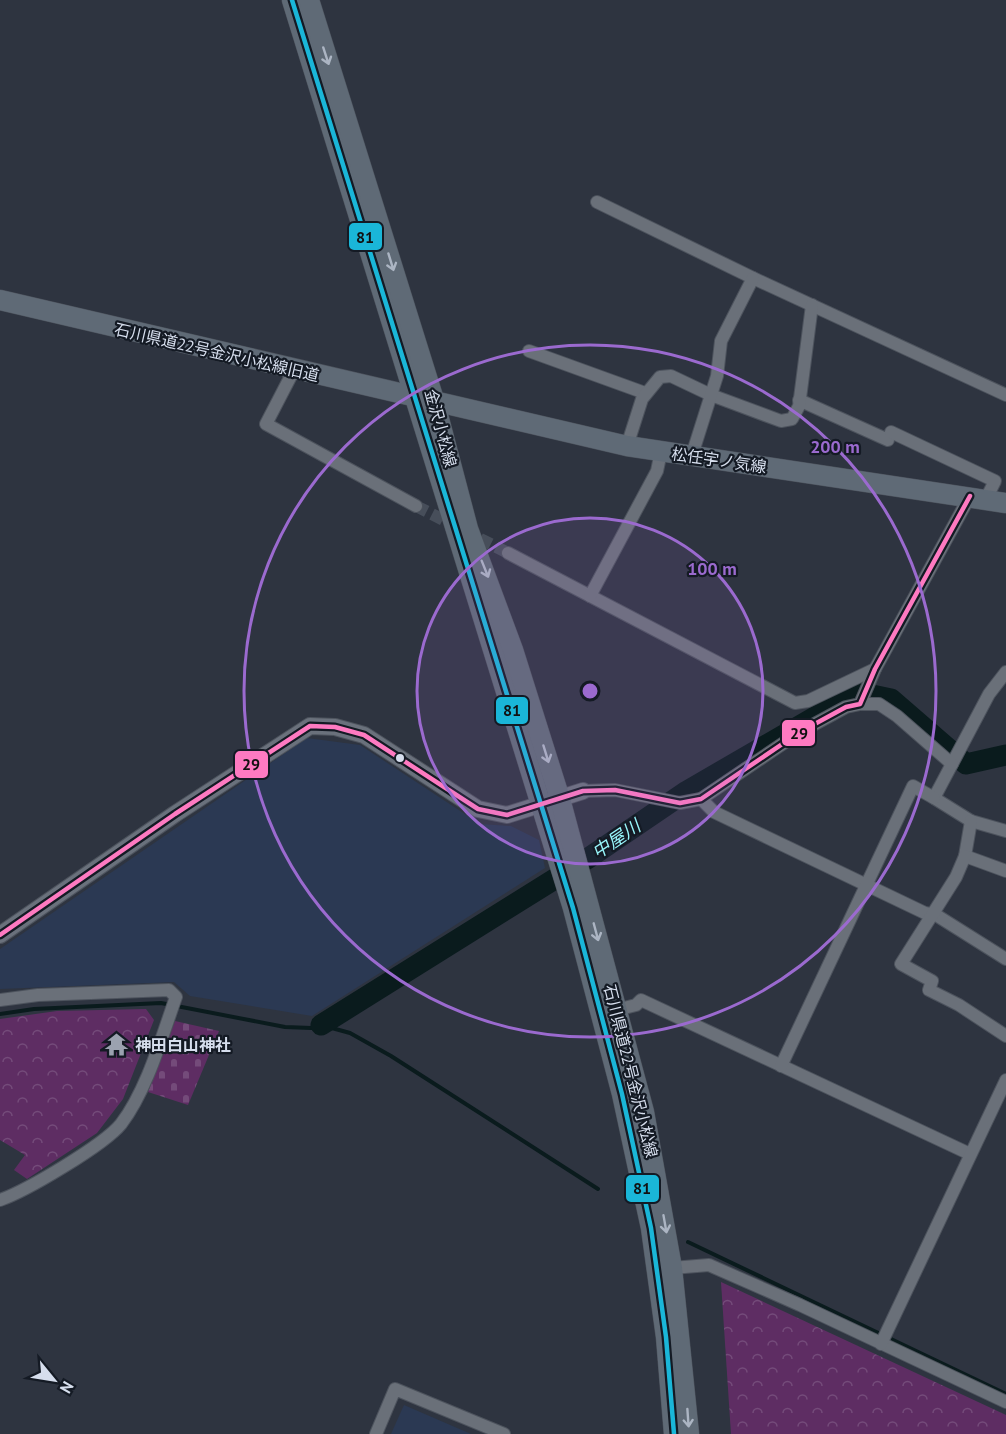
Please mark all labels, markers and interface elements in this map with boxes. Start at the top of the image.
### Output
one-way arrow [322,46,333,65]
line badge: 81 [348,222,383,251]
text: 81 [356,227,374,247]
one-way arrow [386,252,397,271]
street label: 石川県道22号金沢小松線旧道 [113,319,321,385]
street label: 金沢小松線 [421,387,461,469]
text: 200 m [810,435,860,458]
street label: 松任宇ノ気線 [670,443,768,477]
text: 100 m [687,557,737,580]
one-way arrow [480,559,491,577]
centre of rings [580,681,600,701]
line badge: 81 [495,696,529,725]
text: 81 [503,700,521,720]
line badge: 29 [781,719,816,747]
text: 29 [790,723,808,743]
one-way arrow [541,744,552,763]
line badge: 29 [234,750,269,779]
unlabelled marker [394,752,406,764]
text: 29 [242,754,260,774]
water label: 中屋川 [587,813,646,864]
one-way arrow [590,923,602,942]
street label: 石川県道22号金沢小松線 [600,982,662,1160]
temple icon: 神田白山神社 [104,1032,130,1058]
place label: 神田白山神社 [135,1035,231,1055]
line badge: 81 [625,1174,660,1203]
text: 81 [633,1178,651,1198]
one-way arrow [660,1214,671,1233]
north arrow [24,1350,84,1410]
text: N [56,1378,78,1397]
one-way arrow [683,1407,694,1427]

